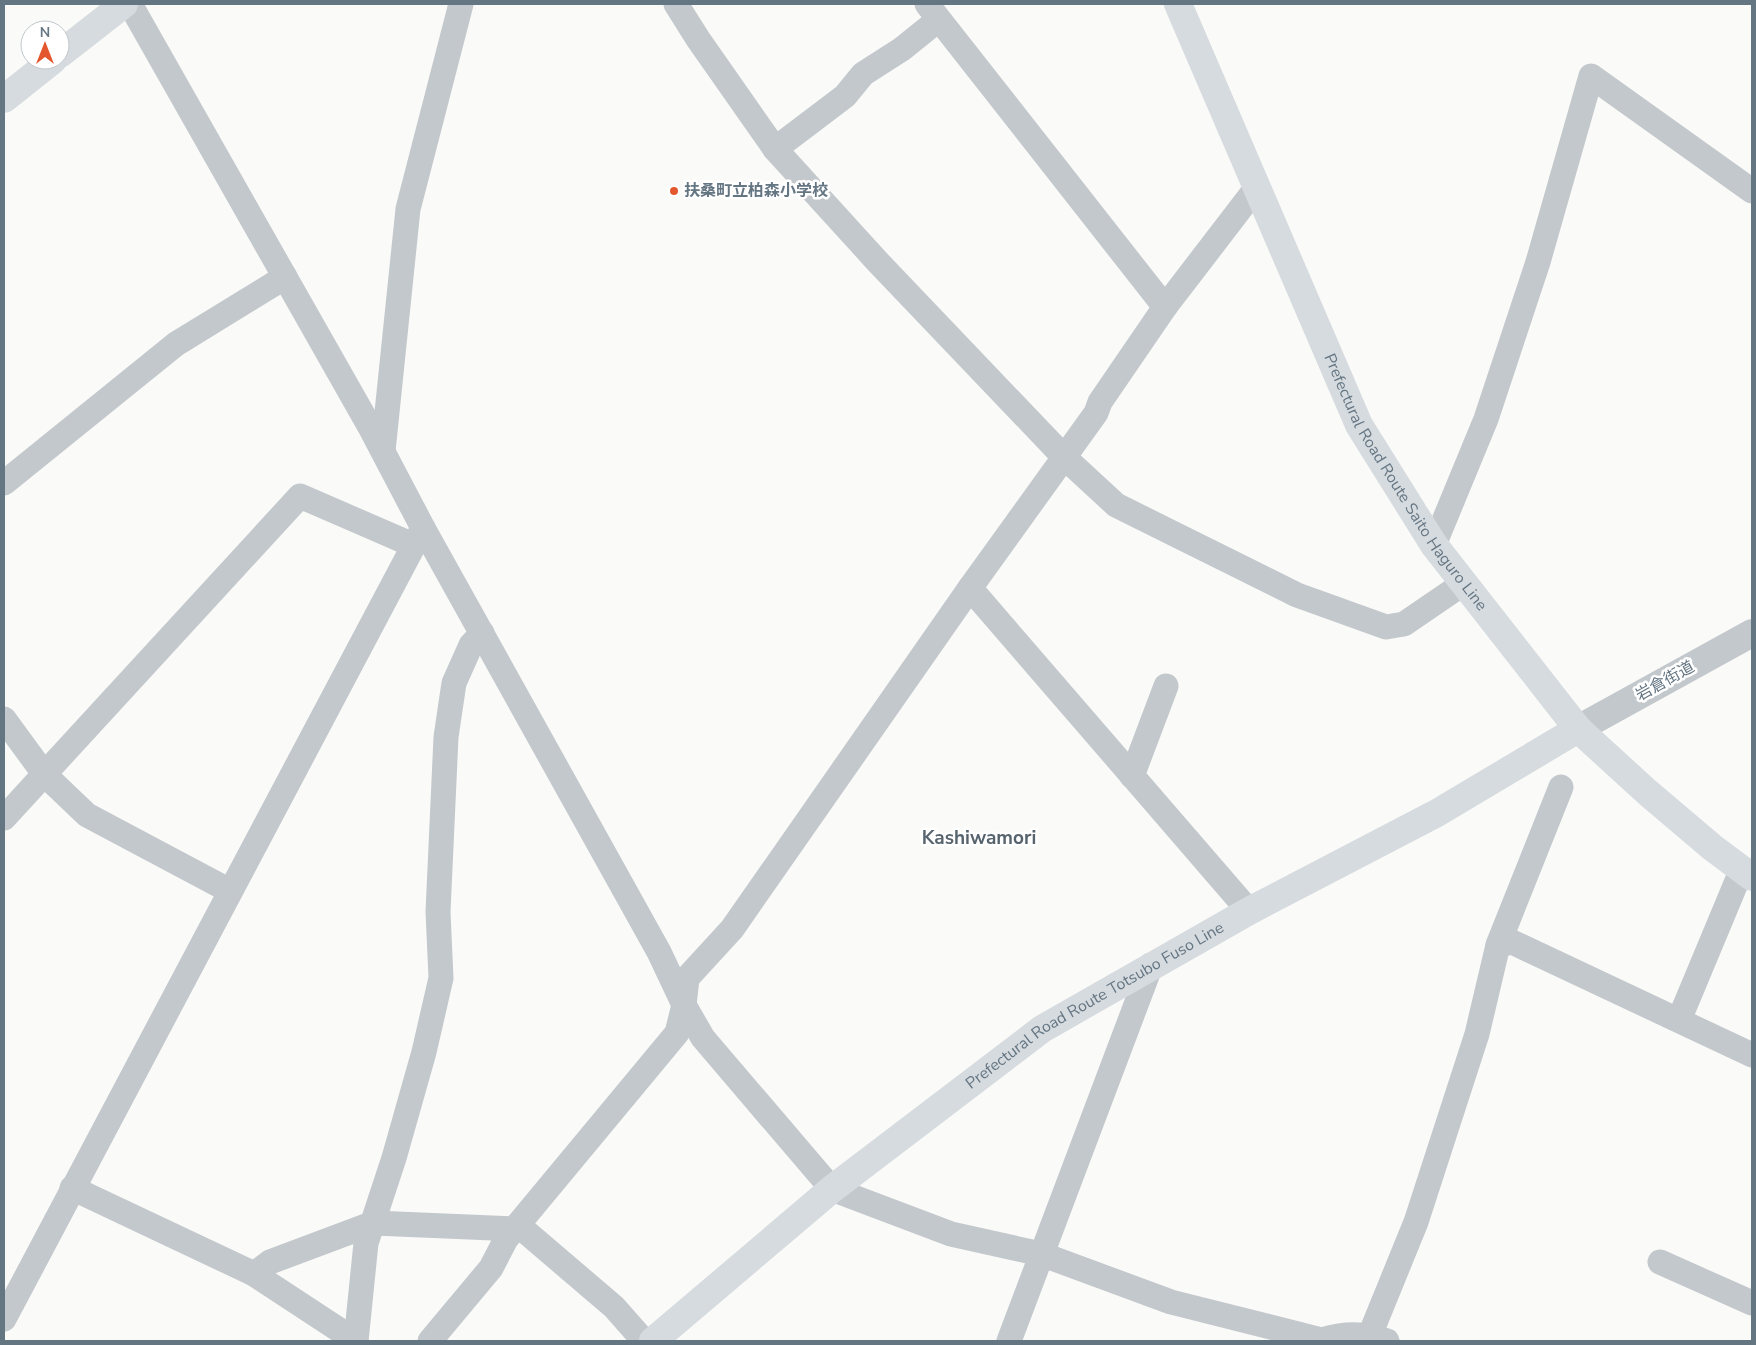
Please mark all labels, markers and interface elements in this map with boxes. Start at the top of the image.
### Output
north arrow [20,20,70,70]
text: N [40,23,50,42]
place label: 扶桑町立柏森小学校 [684,180,828,202]
marker: 扶桑町立柏森小学校 [668,185,680,197]
street label: Prefectural Road Route Saito Haguro Line [1319,350,1492,615]
street label: 岩倉街道 [1632,656,1698,706]
district label: Kashiwamori [922,825,1036,851]
street label: Prefectural Road Route Totsubo Fuso Line [961,917,1228,1094]

